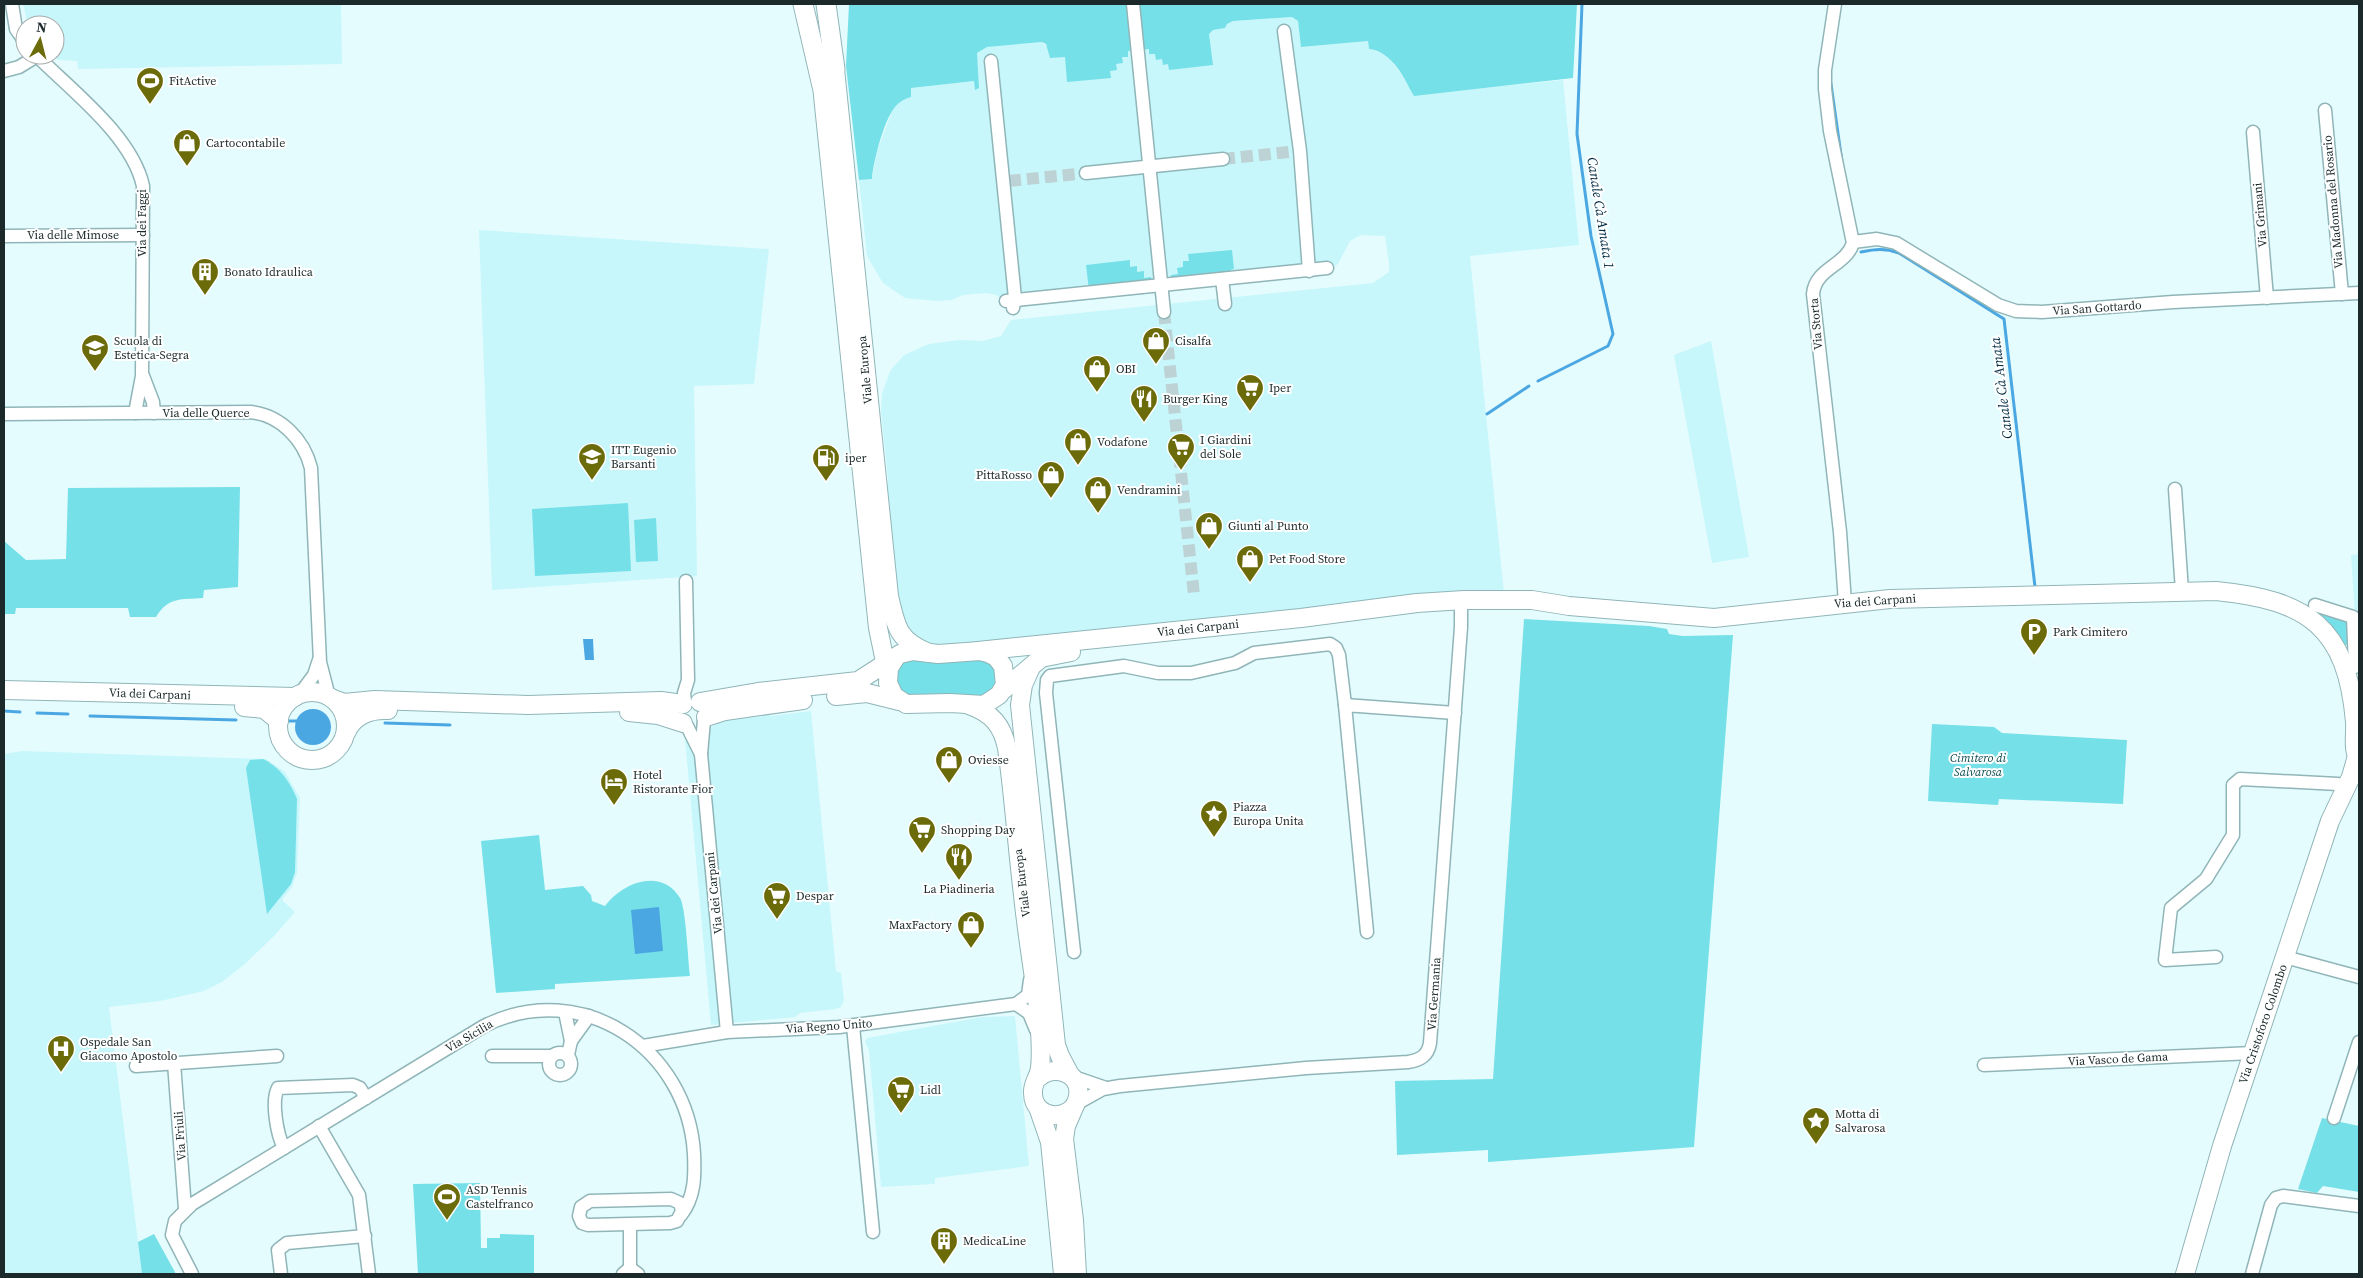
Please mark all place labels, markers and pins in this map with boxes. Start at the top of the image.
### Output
sports icon: FitActive [135,66,165,105]
place label: FitActive [169,73,216,89]
shop icon: Cartocontabile [172,128,202,167]
place label: Cartocontabile [206,135,285,151]
building icon: Bonato Idraulica [190,257,220,296]
place label: Bonato Idraulica [224,264,314,280]
shop icon: Cisalfa [1141,326,1171,365]
school or university icon: Scuola di Estetica-Segra [80,333,110,372]
place label: Scuola di Estetica-Segra [114,333,190,363]
place label: Cisalfa [1175,333,1212,349]
shop icon: OBI [1082,354,1112,393]
place label: OBI [1116,361,1136,377]
supermarket icon: Iper [1235,373,1265,412]
place label: Iper [1269,380,1291,396]
restaurant icon: Burger King [1129,384,1159,423]
place label: Burger King [1163,391,1227,407]
shop icon: Vodafone [1063,427,1093,466]
supermarket icon: I Giardini del Sole [1166,432,1196,471]
place label: I Giardini del Sole [1200,432,1252,462]
place label: Vodafone [1097,434,1148,450]
school or university icon: ITT Eugenio Barsanti [577,442,607,481]
place label: ITT Eugenio Barsanti [611,442,677,472]
fuel station icon: iper [811,443,841,482]
place label: iper [845,450,867,466]
shop icon: PittaRosso [1036,460,1066,499]
place label: PittaRosso [976,467,1032,483]
shop icon: Vendramini [1083,475,1113,514]
place label: Vendramini [1117,482,1181,498]
shop icon: Giunti al Punto [1194,511,1224,550]
place label: Giunti al Punto [1228,518,1309,534]
shop icon: Pet Food Store [1235,544,1265,583]
place label: Pet Food Store [1269,551,1345,567]
parking icon: Park Cimitero [2019,617,2049,656]
place label: Park Cimitero [2053,624,2128,640]
shop icon: Oviesse [934,745,964,784]
place label: Oviesse [968,752,1009,768]
hotel icon: Hotel Ristorante Fior [599,767,629,806]
place label: Hotel Ristorante Fior [633,767,713,797]
place icon: Piazza Europa Unita [1199,799,1229,838]
place label: Piazza Europa Unita [1233,799,1305,829]
supermarket icon: Shopping Day [907,815,937,854]
place label: Shopping Day [941,822,1016,838]
restaurant icon: La Piadineria [944,842,974,881]
supermarket icon: Despar [762,881,792,920]
place label: La Piadineria [923,881,996,897]
place label: Despar [796,888,834,904]
shop icon: MaxFactory [956,910,986,949]
place label: MaxFactory [889,917,953,933]
hospital icon: Ospedale San Giacomo Apostolo [46,1034,76,1073]
place label: Ospedale San Giacomo Apostolo [80,1034,178,1064]
supermarket icon: Lidl [886,1075,916,1114]
place label: Lidl [920,1082,942,1098]
place icon: Motta di Salvarosa [1801,1106,1831,1145]
place label: Motta di Salvarosa [1835,1106,1886,1136]
sports icon: ASD Tennis Castelfranco [432,1182,462,1221]
place label: ASD Tennis Castelfranco [466,1182,534,1212]
building icon: MedicaLine [929,1226,959,1265]
place label: MedicaLine [963,1233,1026,1249]

